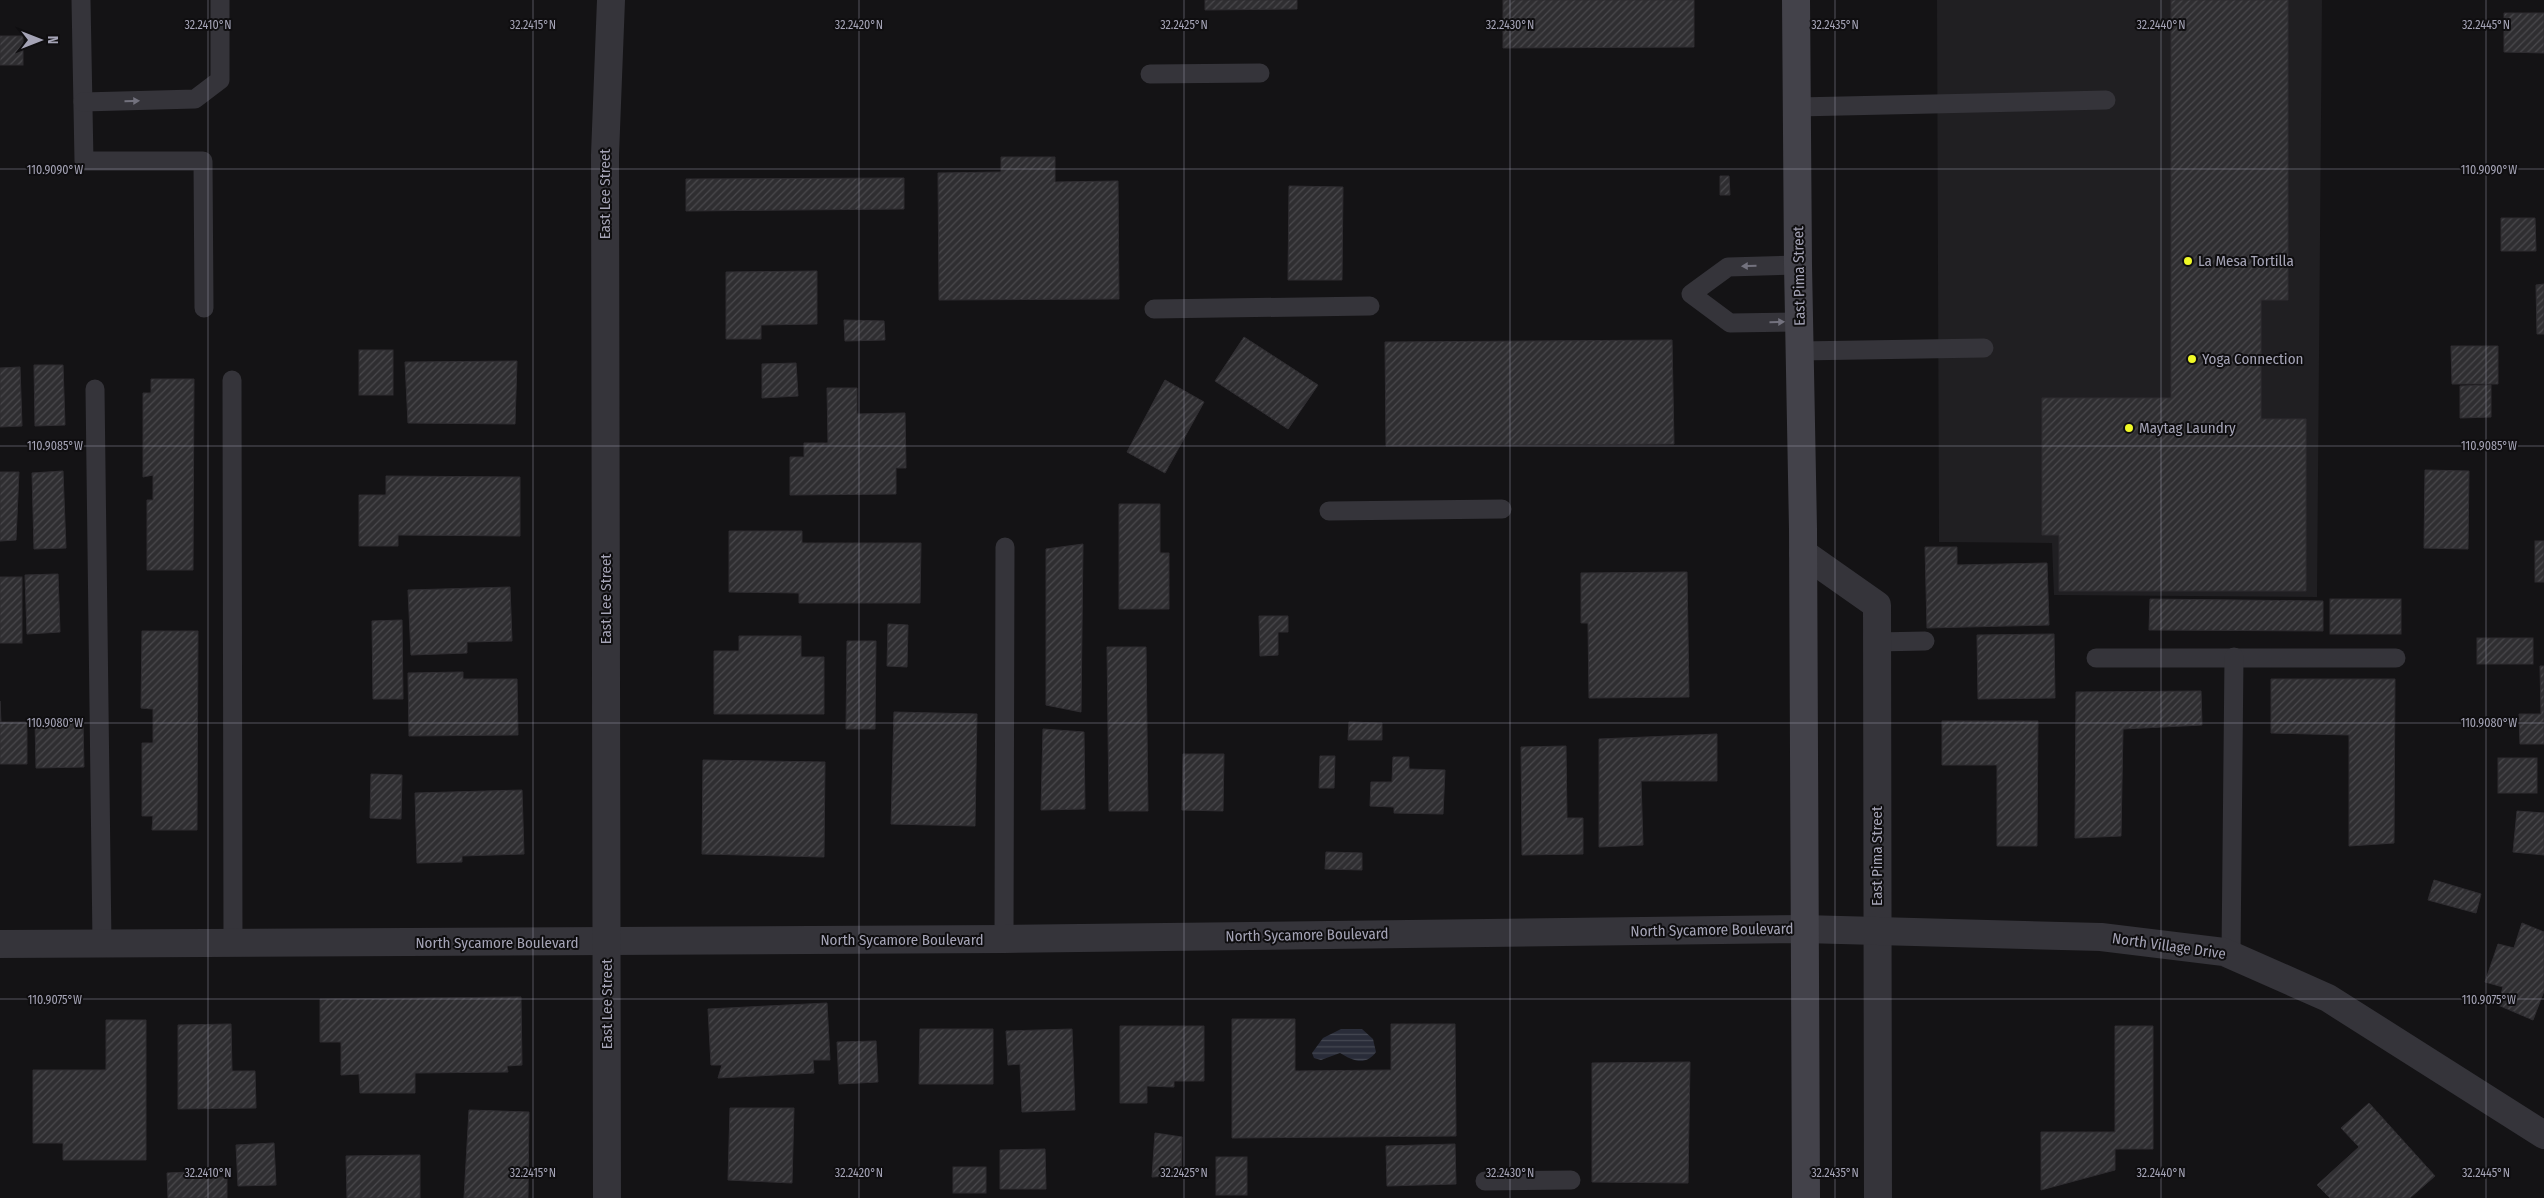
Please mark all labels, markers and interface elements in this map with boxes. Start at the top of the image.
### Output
north arrow [15,15,65,65]
text: 32.2410°N [184,18,232,32]
text: 32.2415°N [510,18,556,32]
text: 32.2420°N [835,18,883,32]
text: 32.2425°N [1160,18,1208,32]
text: 32.2430°N [1486,18,1534,32]
text: 32.2435°N [1811,18,1859,32]
text: 32.2440°N [2137,18,2185,32]
text: 32.2445°N [2462,18,2510,32]
text: N [44,36,61,44]
one-way arrow [124,97,140,105]
street label: East Lee Street [596,149,614,239]
text: 110.9090°W [27,163,83,177]
text: 110.9090°W [2461,163,2517,177]
street label: East Pima Street [1789,226,1809,326]
place label: La Mesa Tortilla [2198,252,2294,270]
marker: La Mesa Tortilla [2182,255,2194,267]
one-way arrow [1741,263,1757,271]
one-way arrow [1770,318,1786,326]
place label: Yoga Connection [2202,350,2303,368]
marker: Yoga Connection [2186,353,2198,365]
place label: Maytag Laundry [2139,419,2236,437]
marker: Maytag Laundry [2123,422,2135,434]
text: 110.9085°W [27,439,83,453]
text: 110.9085°W [2461,439,2517,453]
street label: East Lee Street [597,554,615,644]
text: 110.9080°W [27,716,83,730]
text: 110.9080°W [2461,716,2517,730]
street label: East Pima Street [1868,806,1886,906]
street label: North Sycamore Boulevard [1630,920,1794,940]
street label: North Sycamore Boulevard [1225,925,1389,945]
street label: North Village Drive [2111,929,2227,963]
street label: North Sycamore Boulevard [820,931,984,949]
street label: North Sycamore Boulevard [415,934,579,952]
street label: East Lee Street [598,959,616,1049]
text: 110.9075°W [28,993,82,1007]
text: 110.9075°W [2462,993,2516,1007]
text: 32.2410°N [184,1166,232,1180]
text: 32.2415°N [510,1166,556,1180]
text: 32.2420°N [835,1166,883,1180]
text: 32.2425°N [1160,1166,1208,1180]
text: 32.2430°N [1486,1166,1534,1180]
text: 32.2435°N [1811,1166,1859,1180]
text: 32.2440°N [2137,1166,2185,1180]
text: 32.2445°N [2462,1166,2510,1180]

